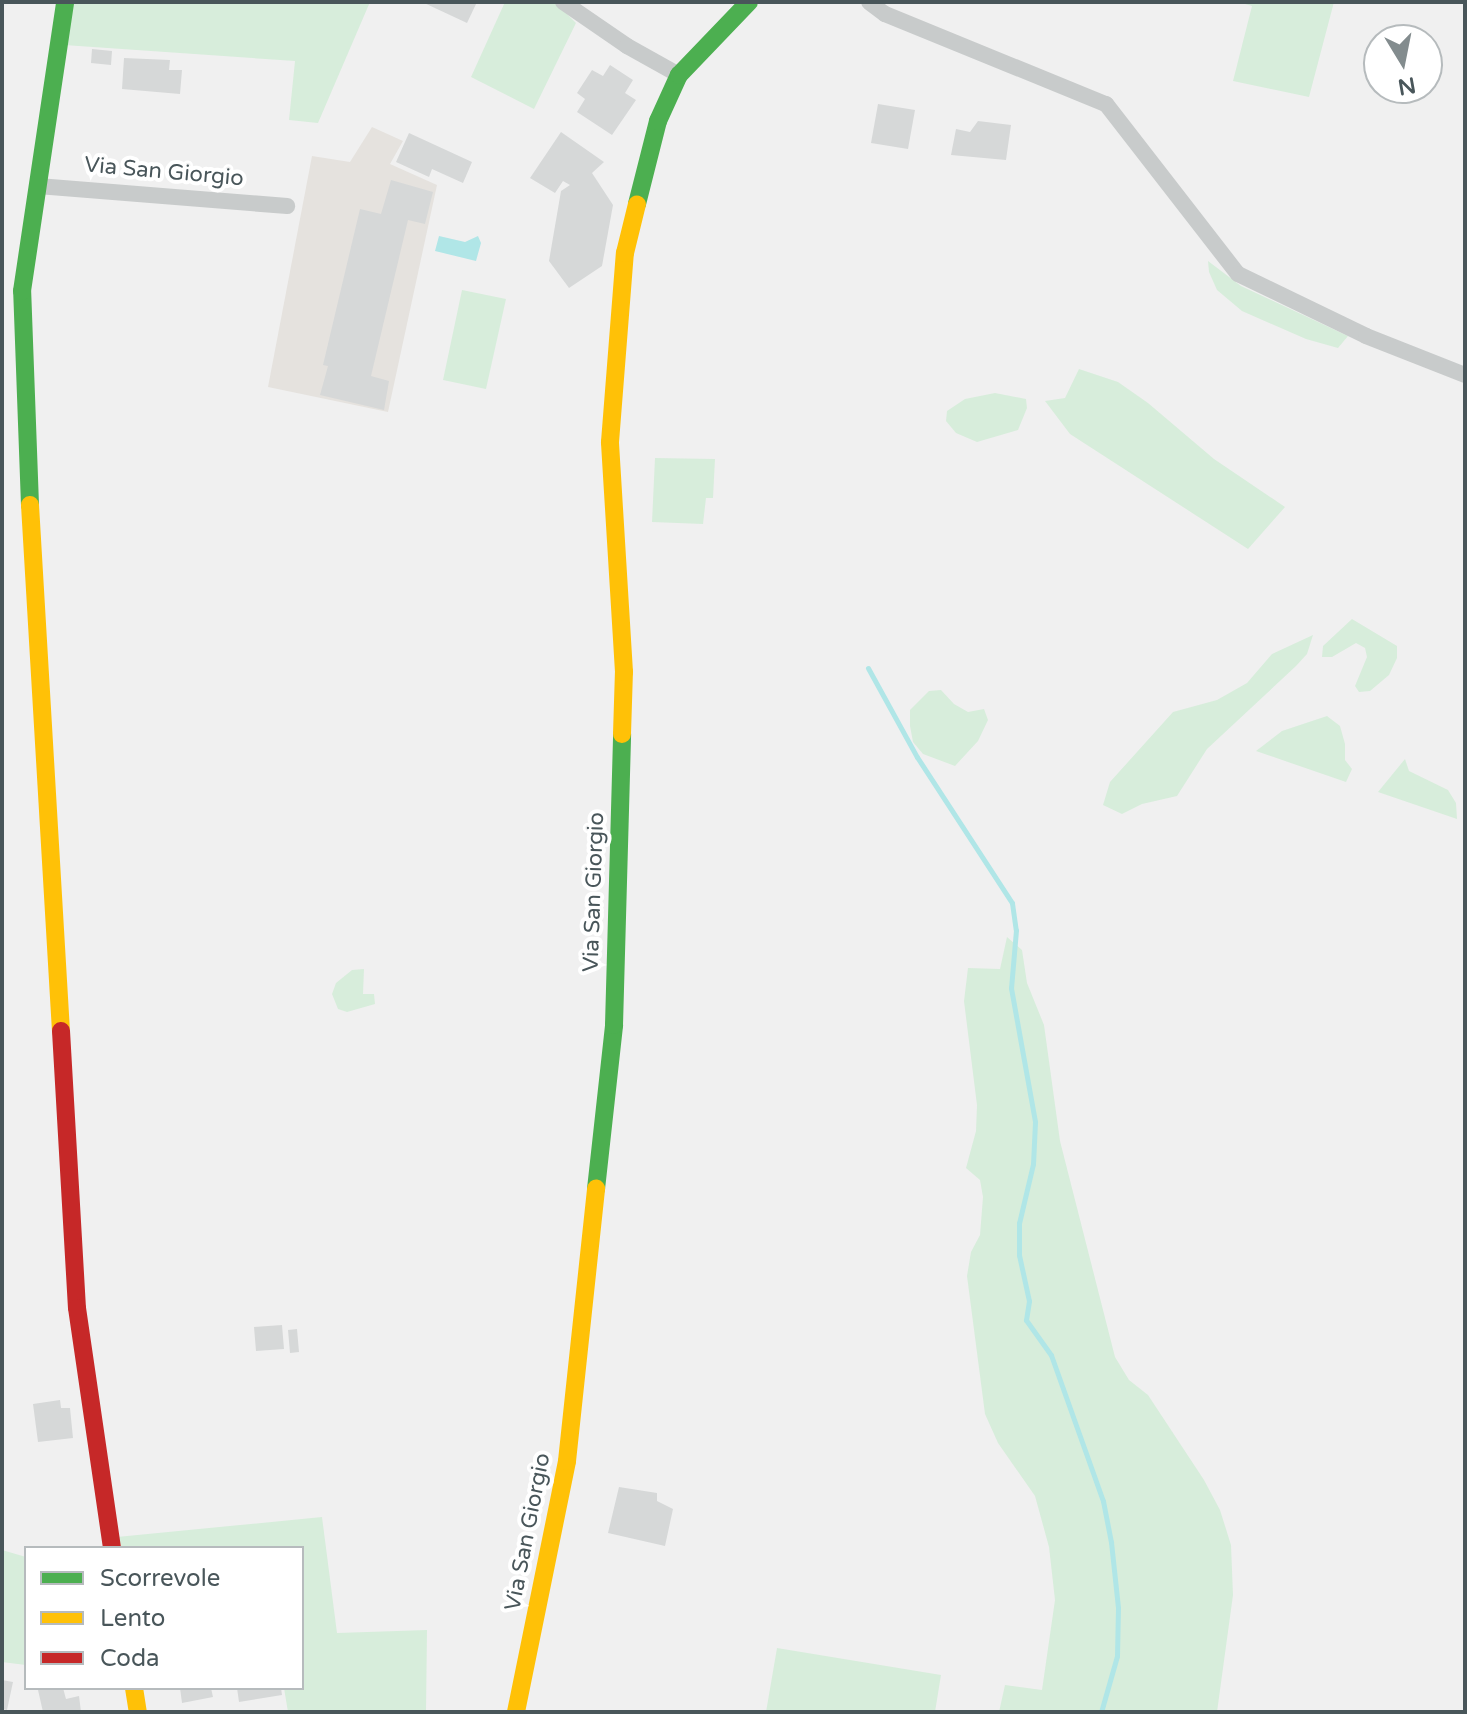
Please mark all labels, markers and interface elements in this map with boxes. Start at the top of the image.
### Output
north arrow [1363,24,1443,104]
text: N [1396,71,1418,100]
street label: Via San Giorgio [83,152,245,192]
street label: Via San Giorgio [578,812,610,972]
street label: Via San Giorgio [500,1451,556,1613]
legend [24,1546,304,1690]
text: Scorrevole [100,1564,220,1593]
text: Lento [100,1604,165,1633]
text: Coda [100,1644,160,1673]

